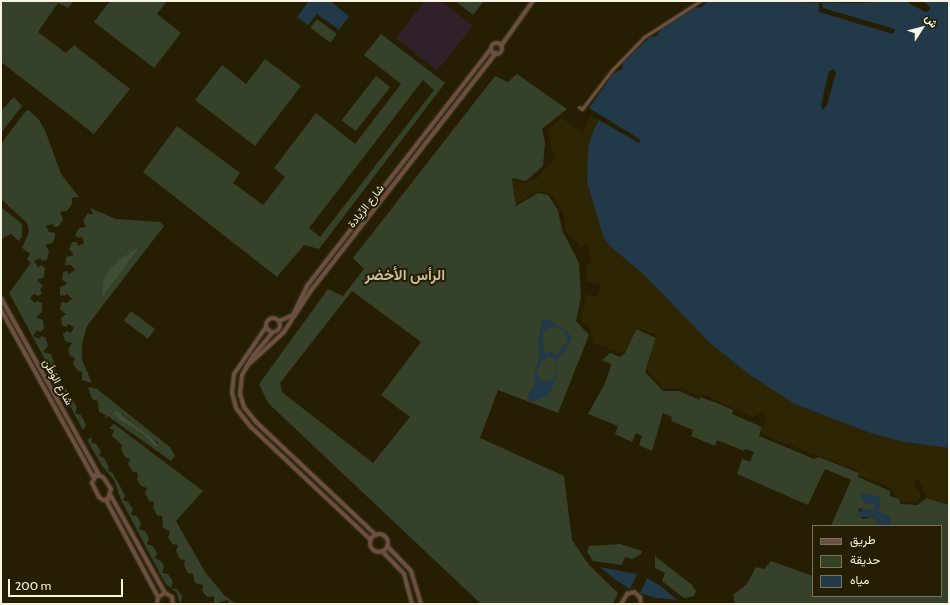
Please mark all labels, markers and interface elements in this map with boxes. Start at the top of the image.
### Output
north arrow [902,8,942,48]
text: ش [922,11,941,30]
street label: شارع الرِّيادة [345,182,387,230]
district label: الرأس الأخضر [365,267,445,285]
street label: شارع الوَطَن [40,357,76,407]
legend [812,525,942,597]
text: طريق [850,532,875,547]
text: حديقة [850,552,880,567]
scale bar [10,571,125,597]
text: مياه [850,572,869,587]
text: 200 m [15,578,51,593]

